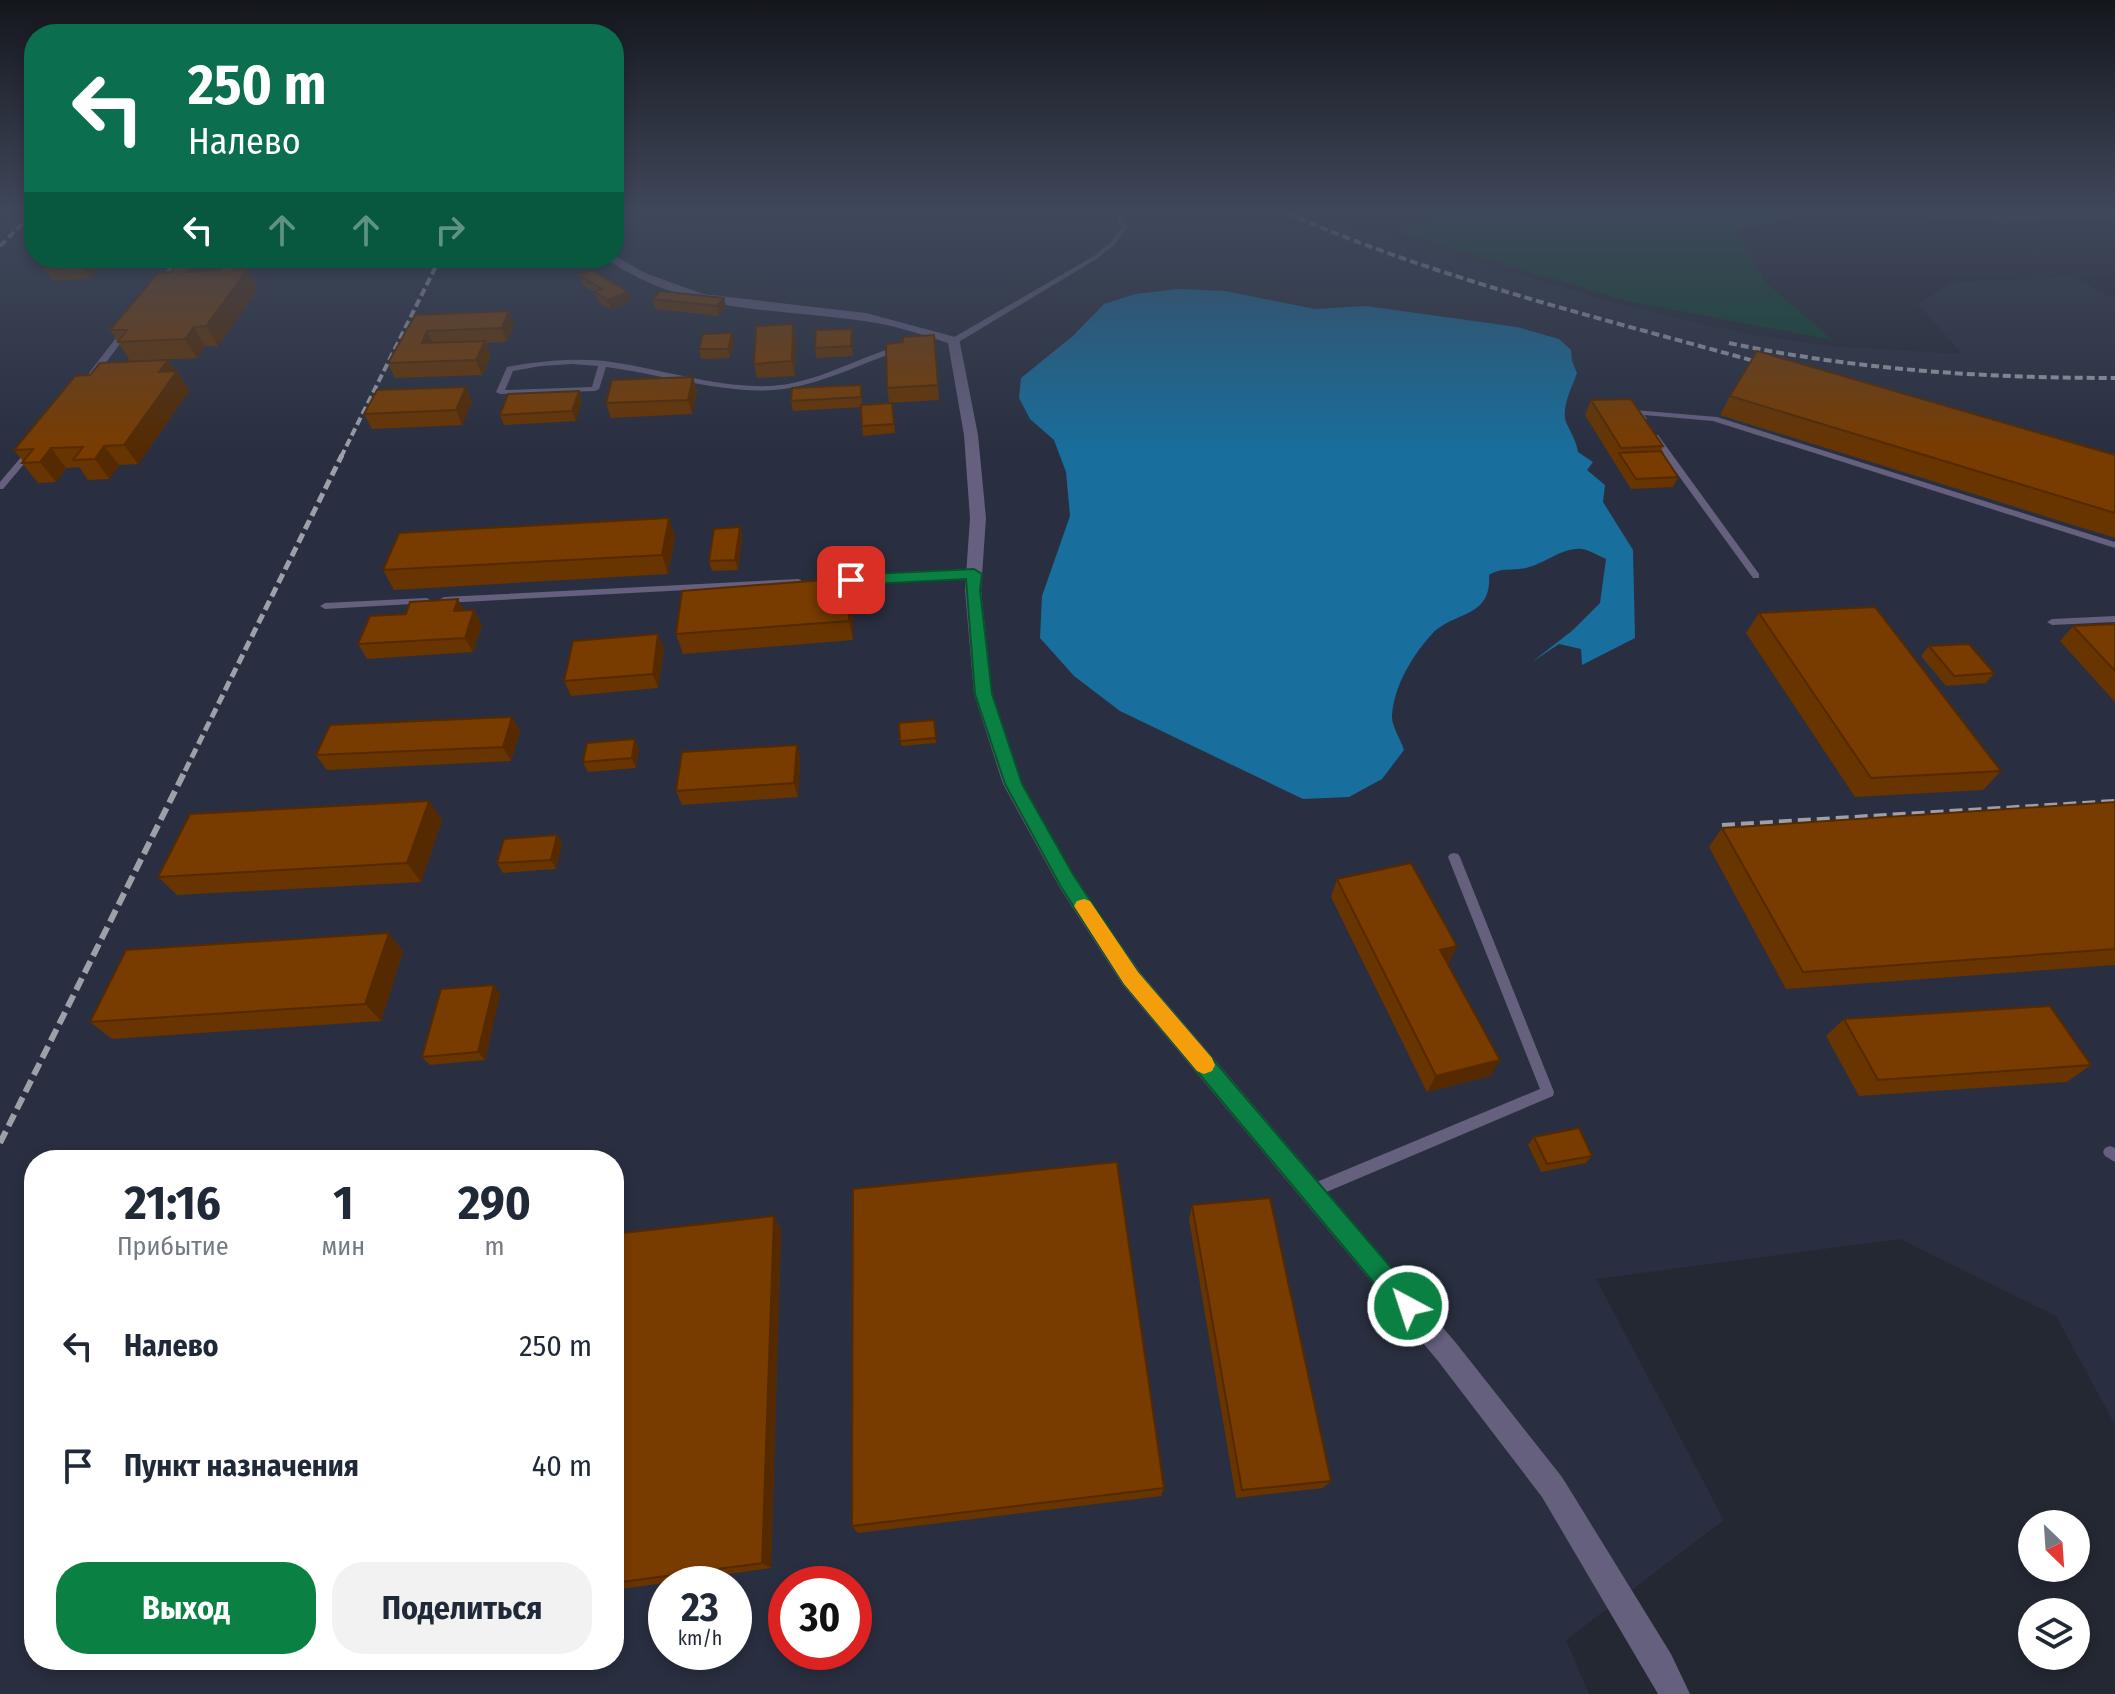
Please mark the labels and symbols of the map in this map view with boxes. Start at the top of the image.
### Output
pin [817,546,885,614]
position arrow [1366,1264,1450,1348]
north arrow [2018,1510,2090,1582]
speed limit sign: 30 [768,1566,872,1670]

